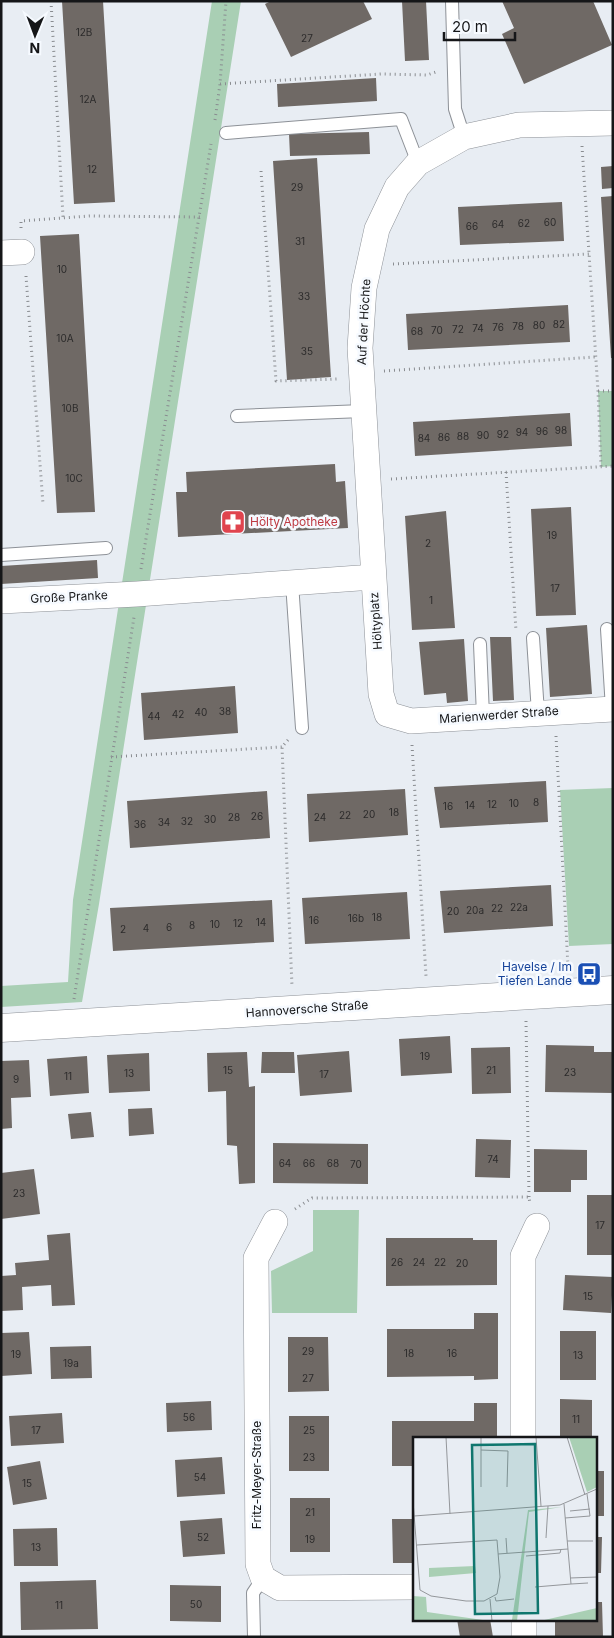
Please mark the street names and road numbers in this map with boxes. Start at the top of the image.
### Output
street label: Auf der Höchte [354,278,373,365]
street label: Große Pranke [30,587,108,606]
street label: Höltyplatz [366,592,385,650]
street label: Marienwerder Straße [439,703,559,726]
street label: Hannoversche Straße [245,997,369,1020]
street label: Fritz-Meyer-Straße [249,1421,264,1529]

